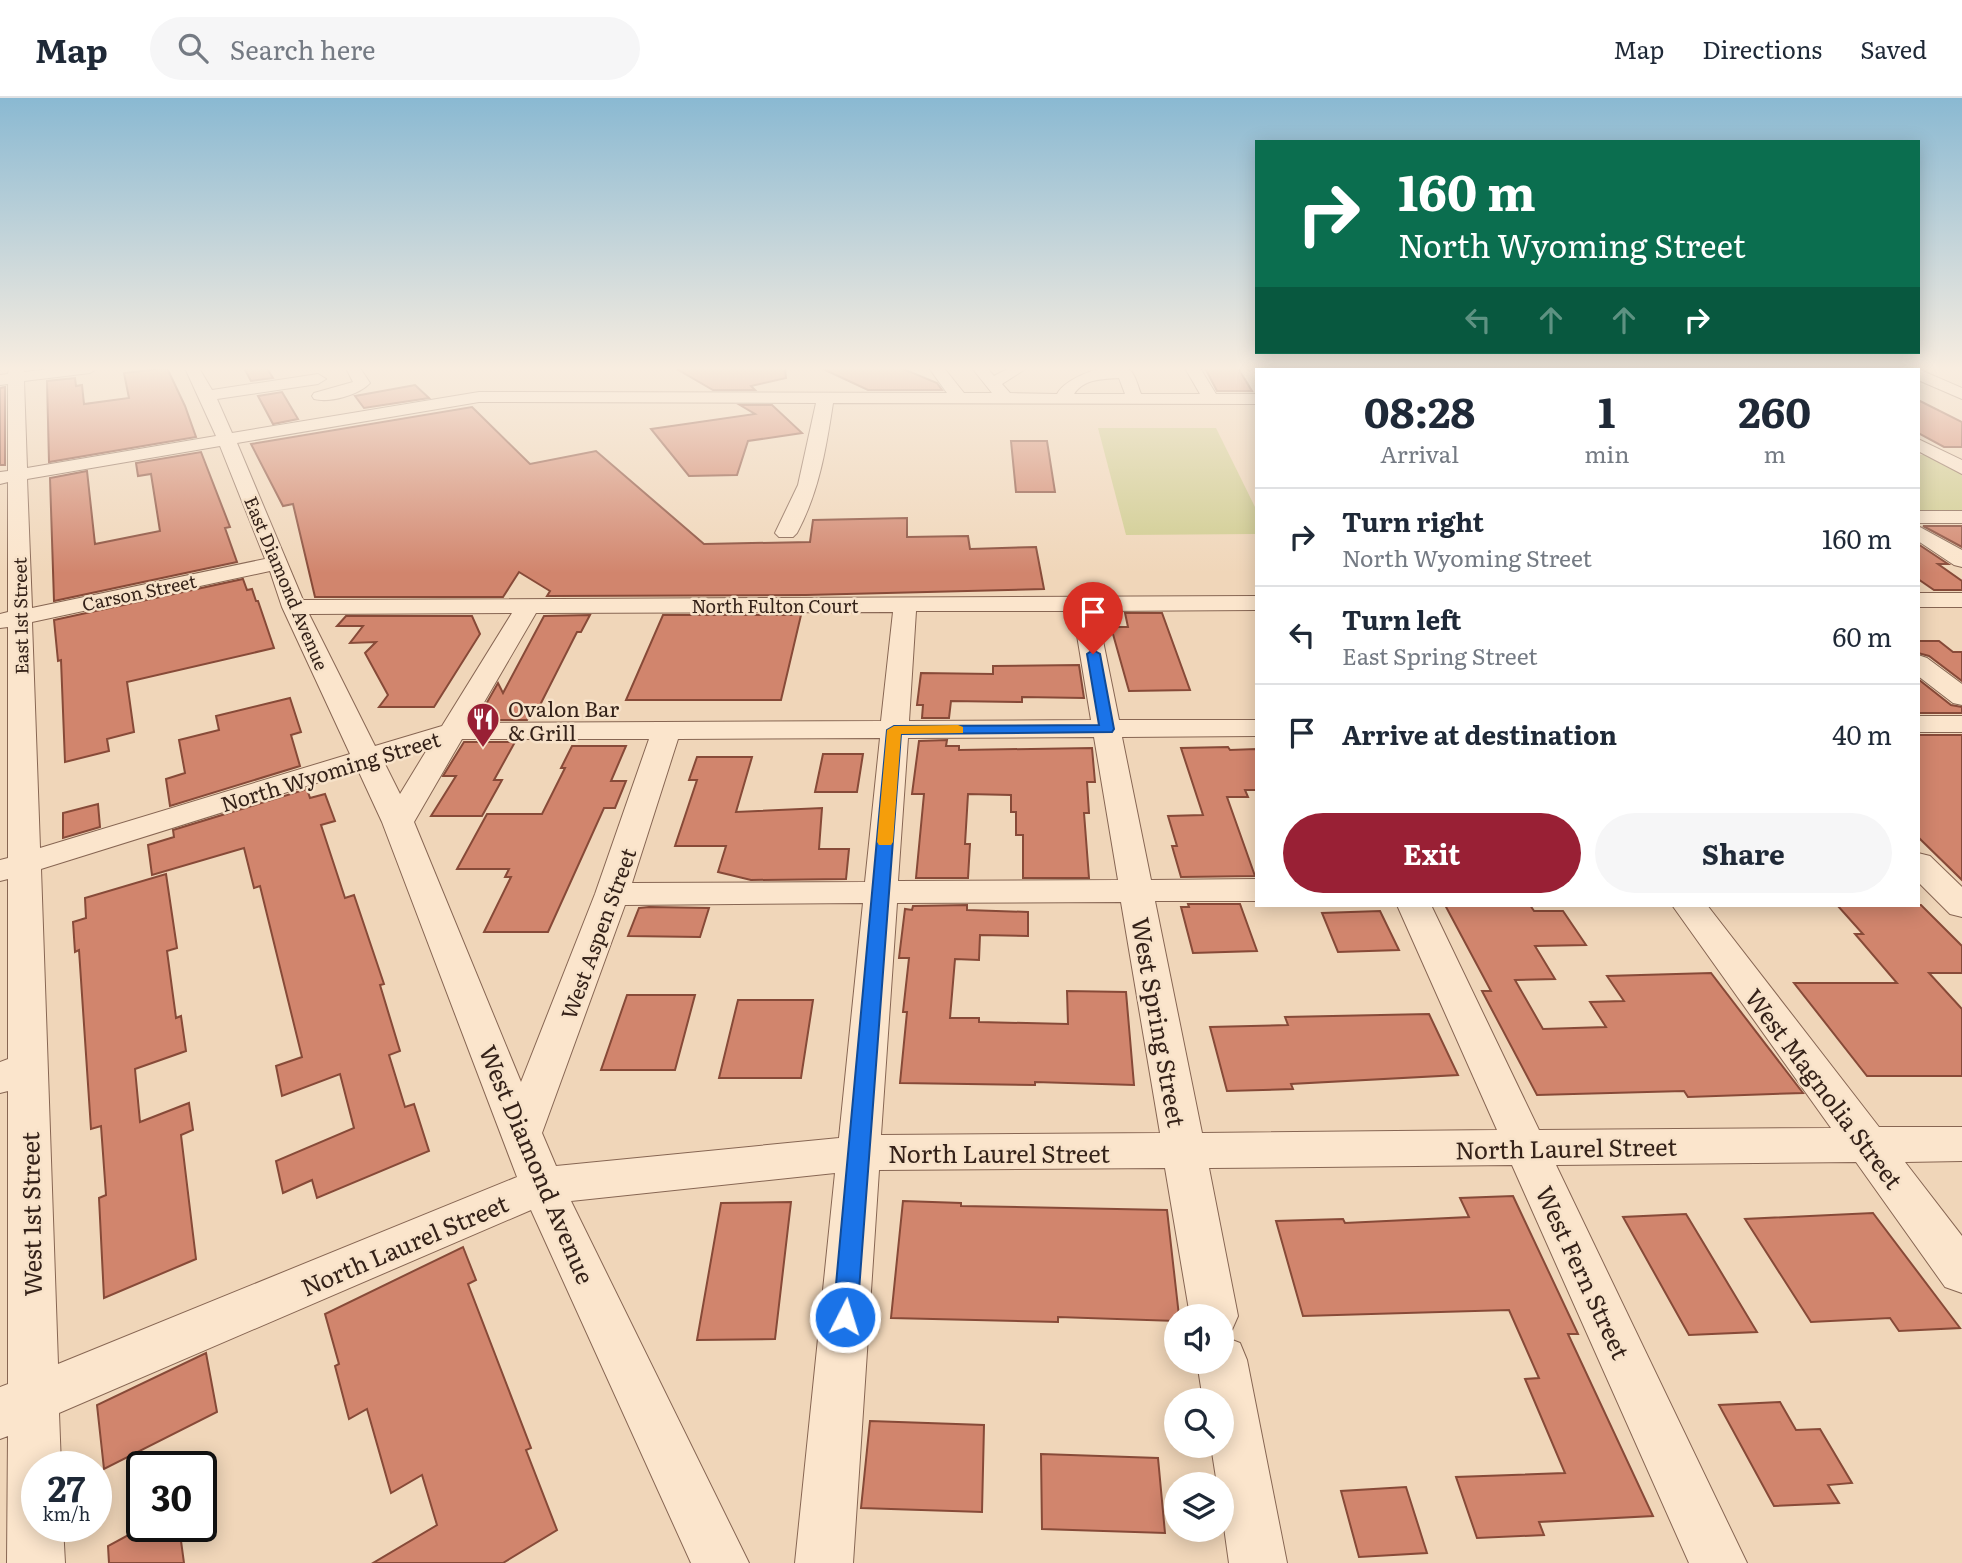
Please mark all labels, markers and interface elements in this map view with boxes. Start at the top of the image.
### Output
search box [150,17,640,80]
text: Map [35,24,108,73]
icon: search [174,29,212,67]
text: Search here [230,29,376,68]
text: Map [1613,31,1664,66]
text: Directions [1702,31,1822,66]
text: Saved [1860,31,1927,66]
text: 160 m [1398,153,1536,226]
icon: right [1283,168,1374,259]
text: North Wyoming Street [1398,220,1746,268]
icon: left [1459,301,1497,339]
icon: ahead [1532,301,1570,339]
icon: ahead [1605,301,1643,339]
icon: right [1678,301,1716,339]
text: 08:28 [1364,379,1475,441]
text: 1 [1598,379,1615,441]
text: 260 [1738,379,1811,441]
text: Arrival [1380,436,1459,470]
text: min [1584,436,1629,470]
text: m [1764,436,1786,470]
street label: East Diamond Avenue [238,492,336,674]
text: Turn right [1342,501,1484,540]
icon: right [1283,518,1321,556]
text: 160 m [1822,518,1892,557]
text: North Wyoming Street [1342,540,1592,574]
street label: East 1st Street [5,556,35,675]
street label: Carson Street [79,567,199,617]
pin [1063,582,1123,654]
street label: North Fulton Court [691,592,859,619]
icon: arrive [1074,593,1112,631]
text: Turn left [1342,599,1461,638]
icon: left [1283,616,1321,654]
text: 60 m [1833,616,1892,655]
text: East Spring Street [1342,638,1538,672]
place label: Ovalon Bar & Grill [508,692,619,747]
restaurant icon: Ovalon Bar & Grill [464,700,502,749]
icon: arrive [1283,714,1321,752]
text: Arrive at destination [1342,714,1617,753]
text: 40 m [1832,714,1892,753]
street label: North Wyoming Street [216,722,444,818]
button: Exit [1283,813,1581,893]
button: Share [1595,813,1892,893]
street label: West Aspen Street [552,842,643,1023]
street label: West Spring Street [1124,914,1196,1130]
street label: West Magnolia Street [1738,980,1912,1196]
street label: West Diamond Avenue [472,1039,604,1289]
street label: North Laurel Street [1455,1128,1678,1166]
street label: West 1st Street [11,1131,49,1297]
street label: North Laurel Street [888,1135,1110,1170]
street label: West Fern Street [1528,1179,1640,1365]
street label: North Laurel Street [295,1184,513,1303]
position arrow [808,1280,882,1354]
map controls [1164,1304,1234,1542]
button: sound [1164,1304,1234,1374]
button: search [1164,1388,1234,1458]
speed limit sign: 30 [126,1451,217,1542]
text: 27 [48,1461,85,1513]
button: layers [1164,1472,1234,1542]
text: km/h [43,1500,90,1527]

